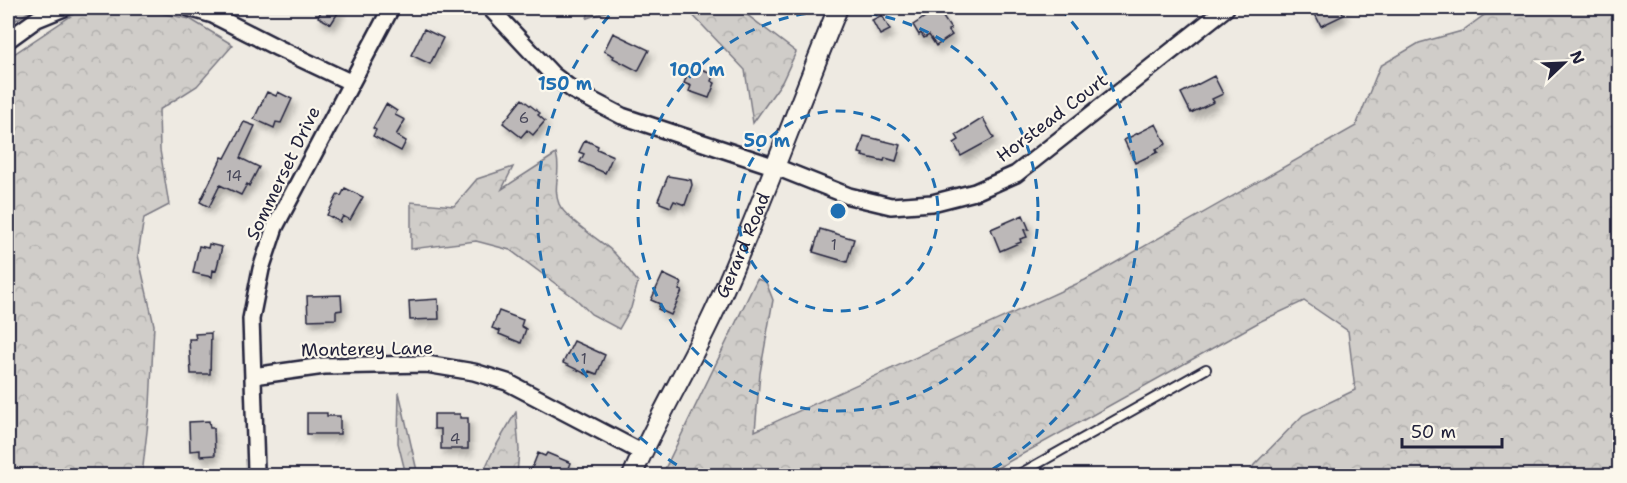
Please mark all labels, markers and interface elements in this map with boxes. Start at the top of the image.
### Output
north arrow [1534,33,1594,93]
text: N [1565,47,1589,67]
text: 100 m [669,58,725,82]
street label: Horstead Court [991,68,1113,168]
text: 150 m [538,72,593,96]
street label: Sommerset Drive [240,102,326,244]
house number: 6 [519,108,529,128]
text: 50 m [744,129,791,153]
house number: 14 [226,166,242,186]
street label: Gerard Road [710,189,776,302]
centre of rings [828,201,848,221]
house number: 1 [831,235,837,255]
street label: Monterey Lane [301,336,433,362]
house number: 1 [581,349,587,369]
scale bar [1402,411,1502,449]
text: 50 m [1411,420,1456,444]
house number: 4 [450,429,460,449]

